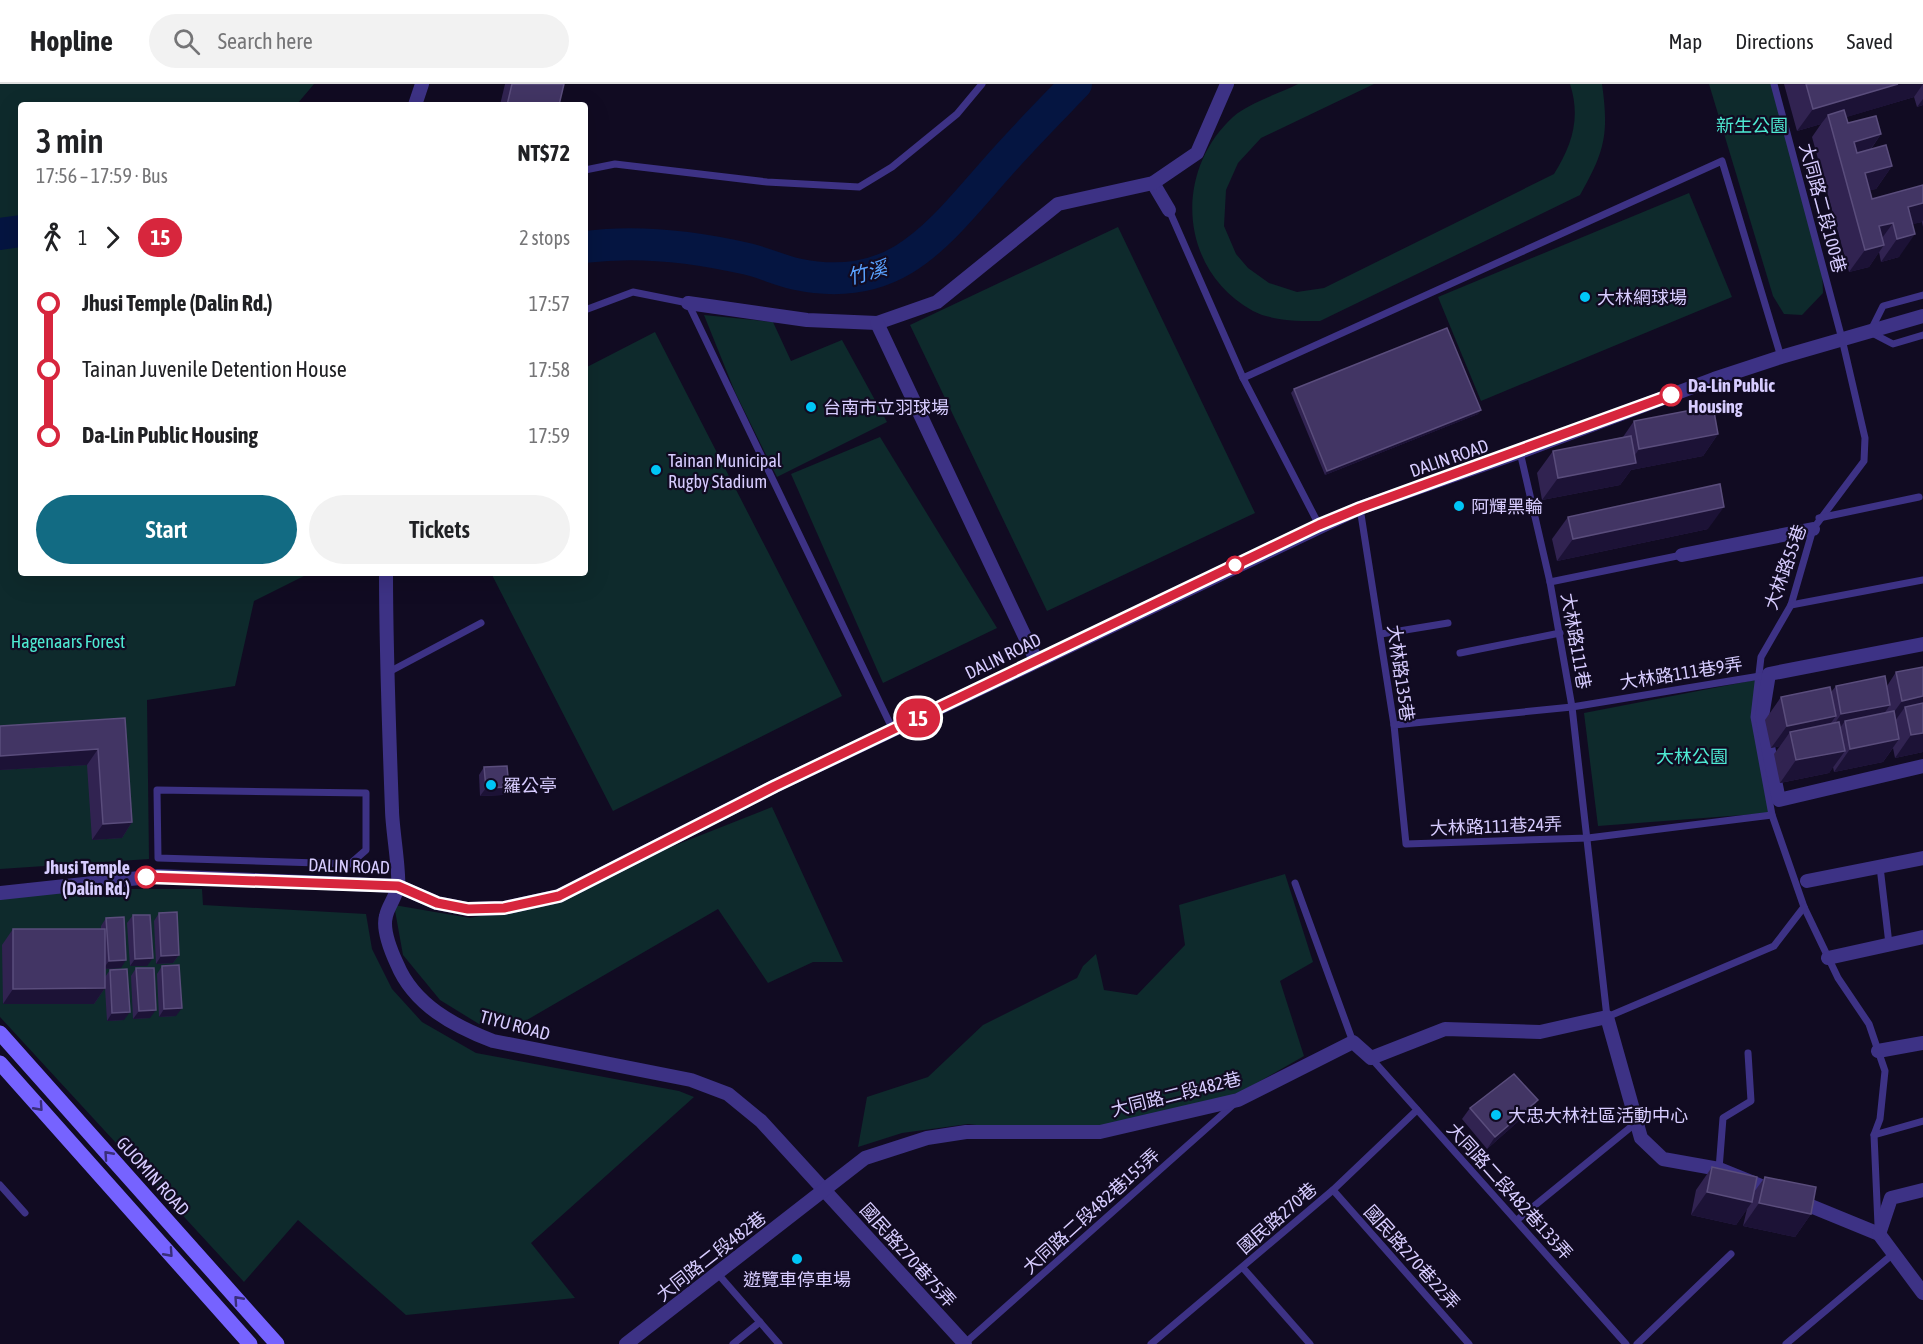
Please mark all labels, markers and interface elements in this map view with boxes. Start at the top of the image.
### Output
search box [149,14,569,68]
text: Hopline [30,25,113,57]
icon: search [170,25,203,58]
text: Search here [218,28,313,54]
text: Map [1668,29,1702,53]
text: Directions [1735,29,1814,53]
text: Saved [1847,29,1893,53]
park label: 新生公園 [1716,115,1788,136]
text: 3 min [36,122,103,160]
text: NT$72 [517,140,570,166]
street label: 大同路二段100巷 [1796,141,1850,275]
text: 17:56 – 17:59 · Bus [36,164,168,187]
icon: walk [36,221,69,254]
icon: forward [96,221,129,254]
text: 15 [150,225,170,249]
text: 1 [78,226,87,249]
text: 2 stops [519,226,570,249]
water label: 竹溪 [845,255,892,288]
place label: 大林網球場 [1597,287,1687,308]
text: Jhusi Temple (Dalin Rd.) [82,290,272,316]
marker: 大林網球場 [1578,290,1592,304]
text: 17:57 [529,292,570,315]
text: Tainan Juvenile Detention House [82,356,347,382]
text: 17:58 [529,358,570,381]
place label: Da-Lin Public Housing [1688,375,1775,417]
marker: Da-Lin Public Housing [1660,384,1682,406]
place label: 台南市立羽球場 [823,397,949,418]
marker: 台南市立羽球場 [804,400,818,414]
text: Da-Lin Public Housing [82,422,258,448]
text: 17:59 [529,424,570,447]
street label: DALIN ROAD [1407,435,1491,481]
place label: Tainan Municipal Rugby Stadium [668,450,782,492]
marker: Tainan Municipal Rugby Stadium [649,463,663,477]
button: Start [36,495,297,564]
button: Tickets [309,495,570,564]
place label: 阿輝黑輪 [1471,496,1543,517]
marker: 阿輝黑輪 [1452,499,1466,513]
street label: 大林路55巷 [1760,522,1810,612]
unlabelled marker [1226,556,1244,574]
street label: 大林路111巷 [1557,591,1595,691]
street label: 大林路135巷 [1384,623,1418,723]
street label: DALIN ROAD [962,629,1044,683]
park label: Hagenaars Forest [11,631,125,652]
street label: 大林路111巷9弄 [1618,653,1744,693]
line badge: 15 [891,698,945,738]
text: 15 [908,706,928,730]
park label: 大林公園 [1656,746,1728,767]
place label: 羅公亭 [503,775,557,796]
marker: 羅公亭 [484,778,498,792]
street label: 大林路111巷24弄 [1430,813,1562,839]
street label: DALIN ROAD [308,854,390,878]
place label: Jhusi Temple (Dalin Rd.) [44,857,130,899]
marker: Jhusi Temple (Dalin Rd.) [135,866,157,888]
street label: TIYU ROAD [478,1006,552,1044]
street label: 大同路二段482巷 [1109,1068,1243,1120]
one-way arrow [32,1100,43,1111]
place label: 大忠大林社區活動中心 [1508,1105,1688,1126]
marker: 大忠大林社區活動中心 [1489,1108,1503,1122]
street label: 大同路二段482巷133弄 [1443,1118,1577,1264]
street label: GUOMIN ROAD [112,1132,194,1220]
street label: 大同路二段482巷155弄 [1018,1144,1164,1278]
one-way arrow [104,1151,115,1162]
street label: 國民路270巷 [1233,1178,1321,1258]
street label: 國民路270巷75弄 [856,1199,960,1311]
street label: 國民路270巷22弄 [1360,1201,1464,1313]
street label: 大同路二段482巷 [652,1207,770,1305]
one-way arrow [162,1246,173,1256]
marker: 遊覽車停車場 [790,1252,804,1266]
place label: 遊覽車停車場 [743,1269,851,1290]
one-way arrow [234,1297,245,1307]

